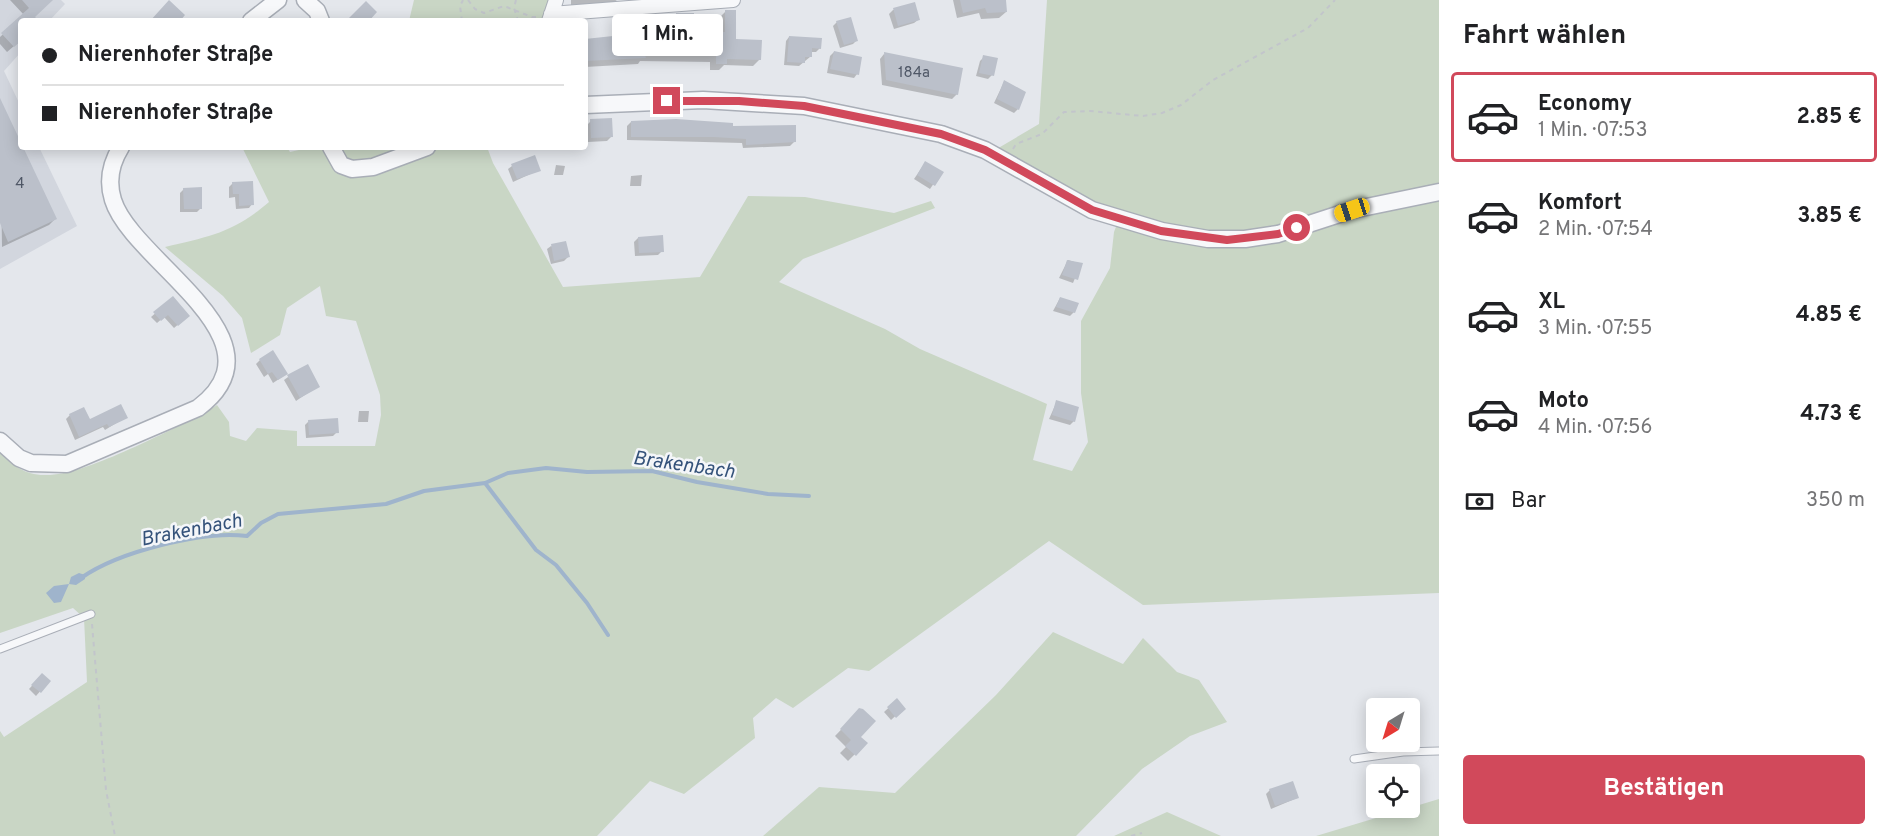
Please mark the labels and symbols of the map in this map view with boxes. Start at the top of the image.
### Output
callout: 1 Min. [612,14,722,56]
house number: 184a [898,64,930,83]
route end [653,87,680,114]
house number: 4 [15,175,25,194]
car [1332,196,1372,224]
route start [1283,214,1310,241]
water label: Brakenbach [631,446,736,486]
water label: Brakenbach [139,508,244,554]
north arrow [1366,698,1420,752]

